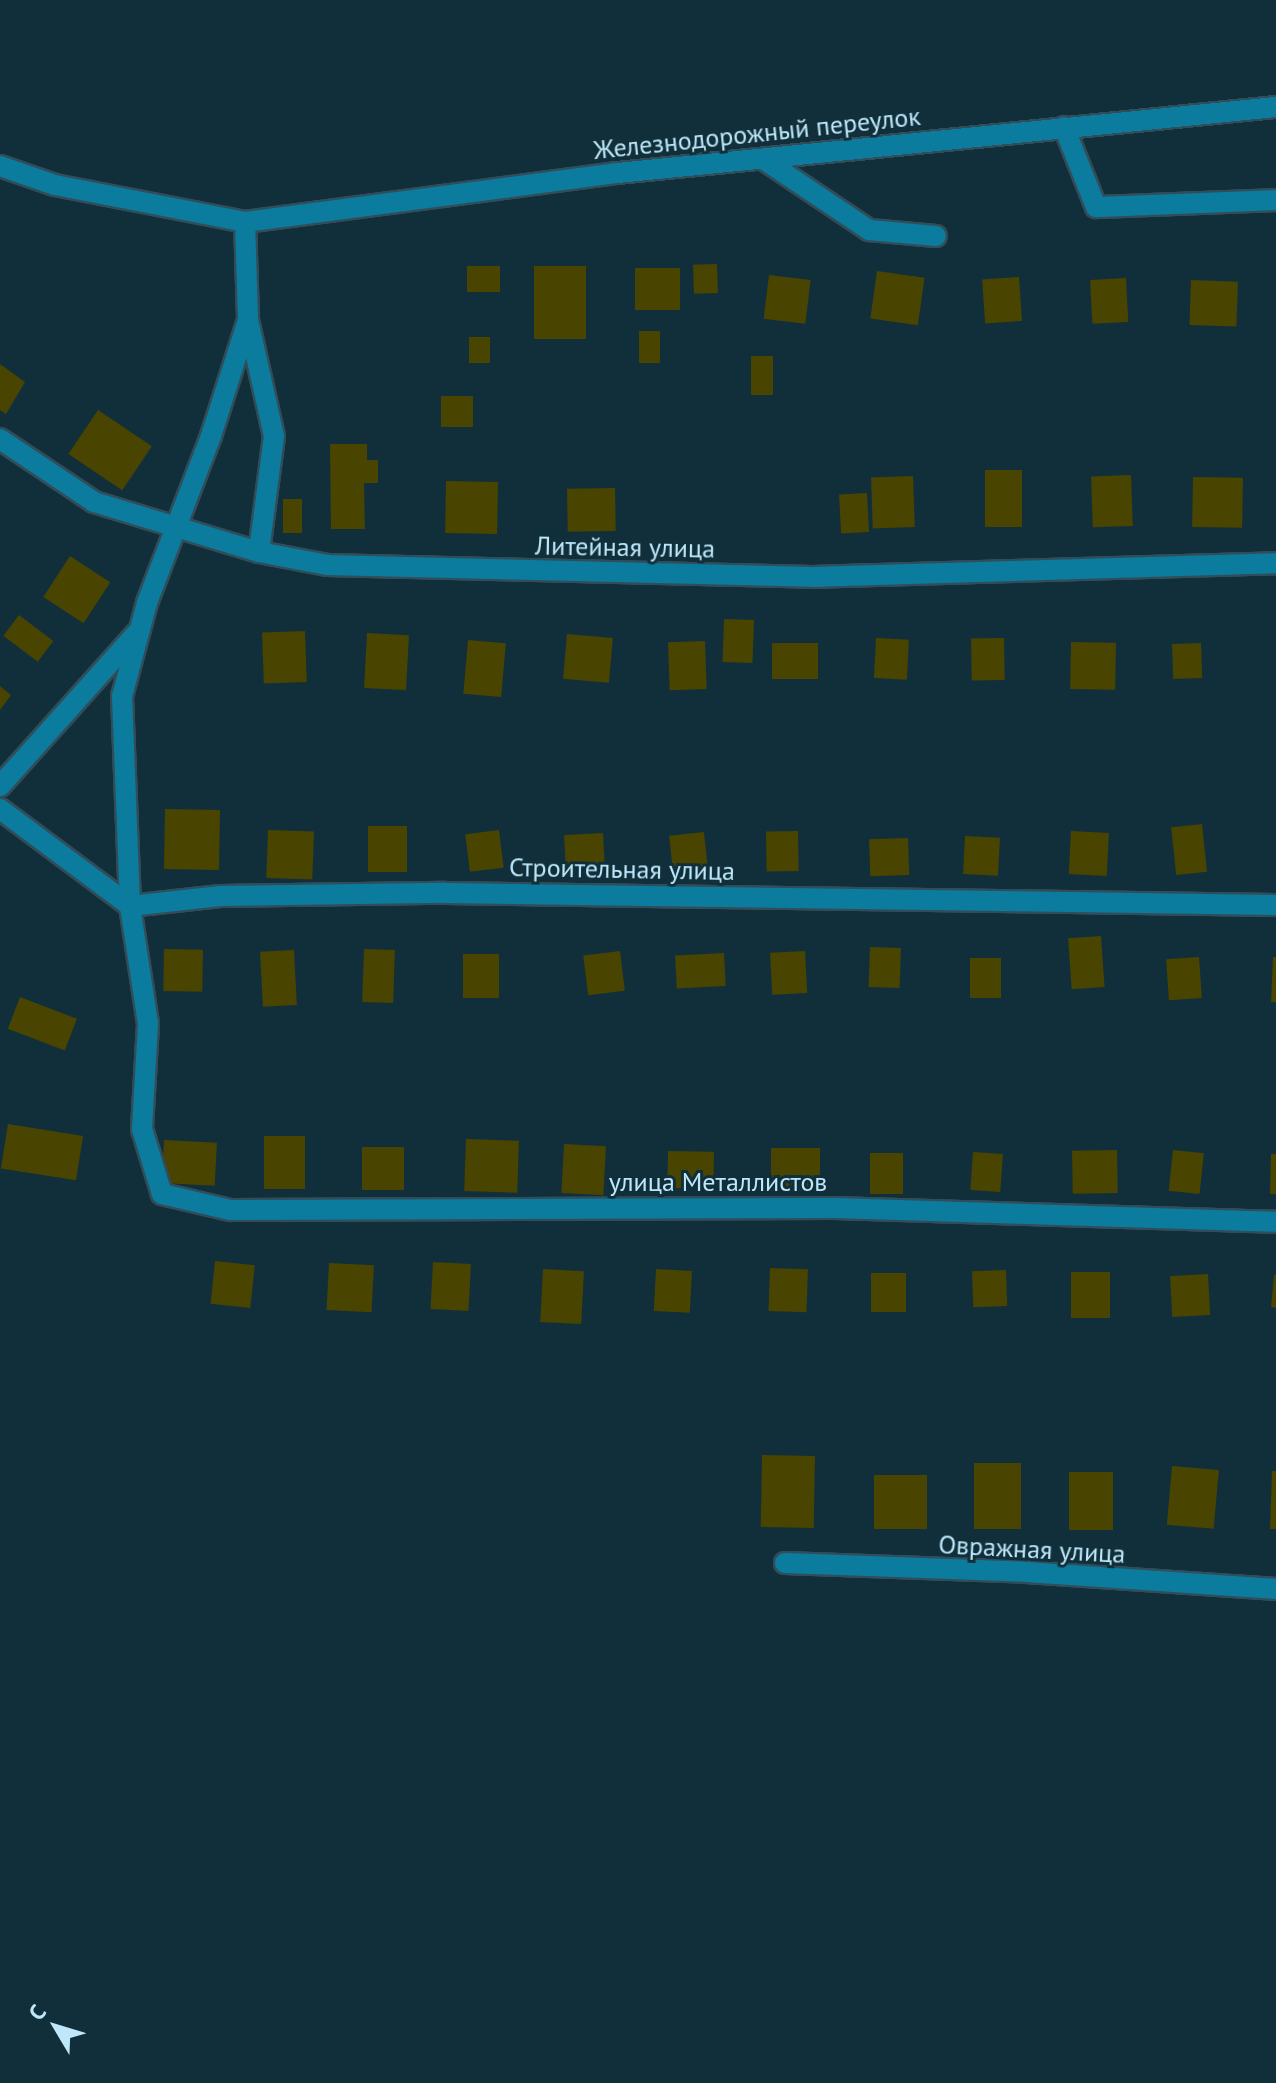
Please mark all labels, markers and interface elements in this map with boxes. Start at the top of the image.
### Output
street label: Железнодорожный переулок [592,100,922,166]
street label: Литейная улица [535,530,715,564]
street label: Строительная улица [509,851,735,887]
street label: улица Металлистов [609,1166,827,1198]
street label: Овражная улица [938,1529,1126,1569]
north arrow [16,1987,96,2067]
text: С [22,1999,52,2026]

